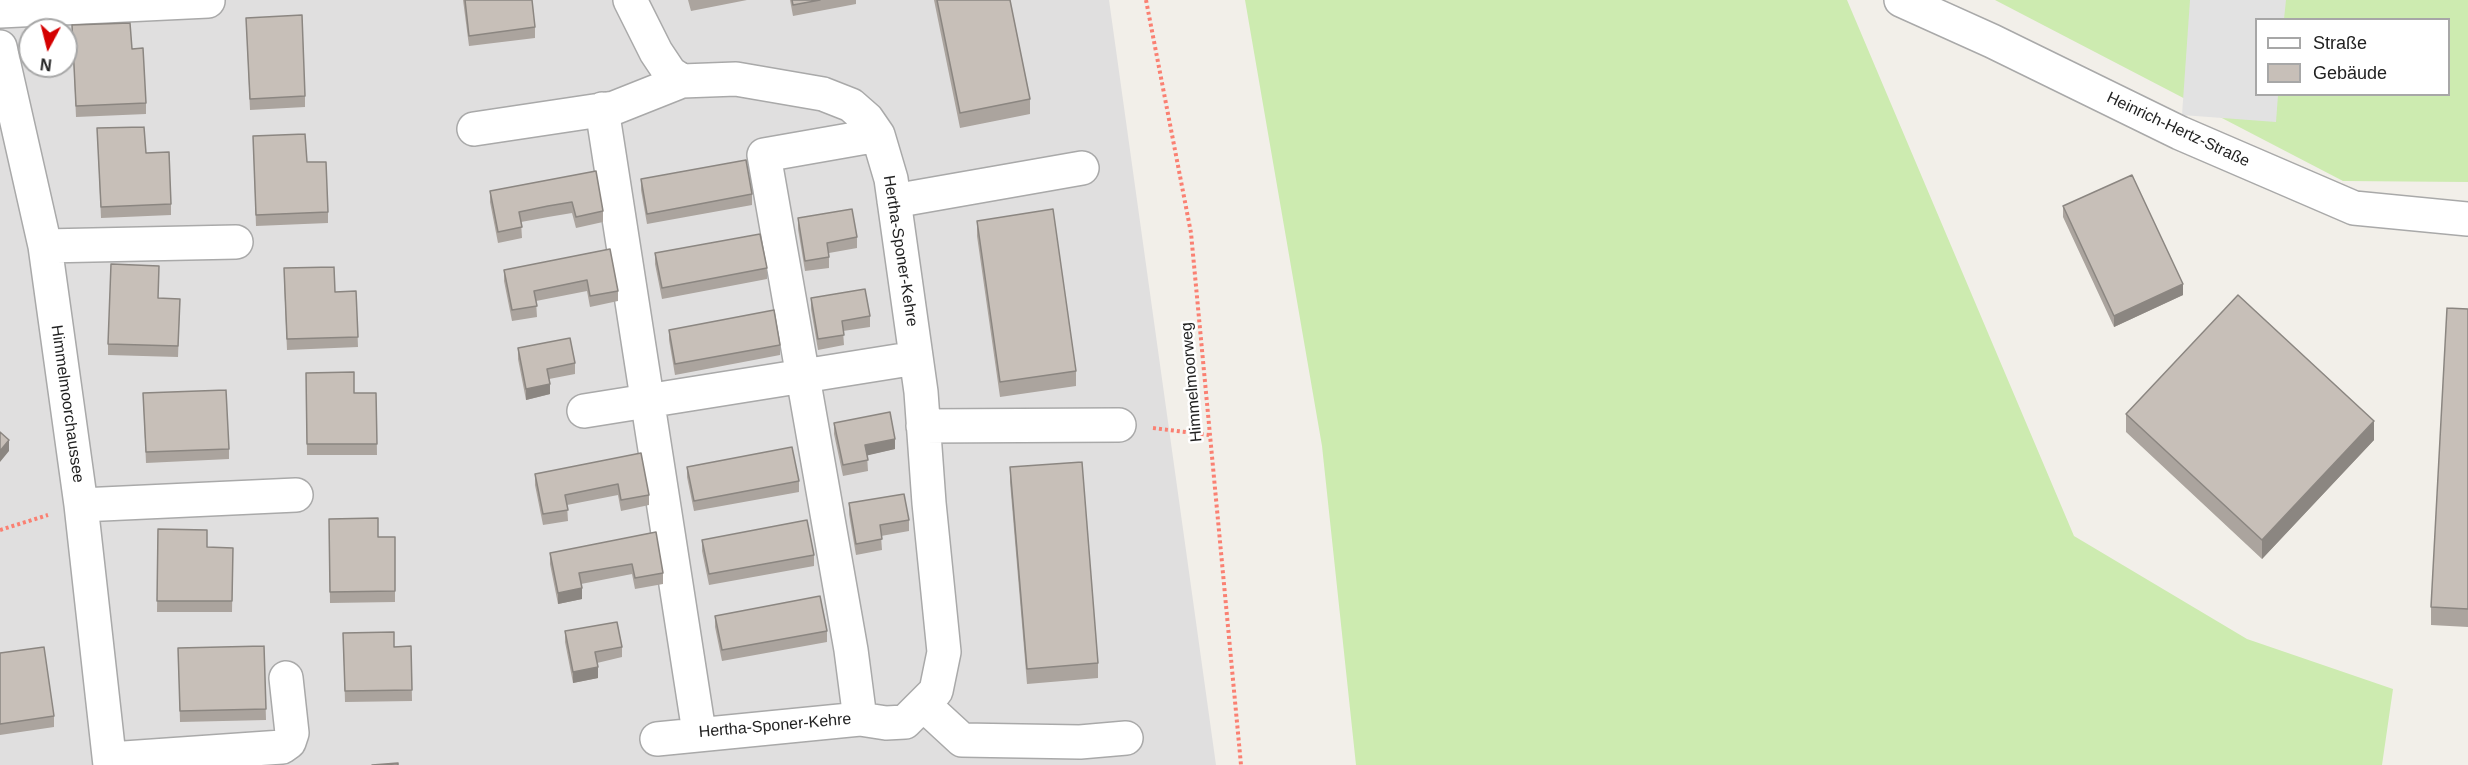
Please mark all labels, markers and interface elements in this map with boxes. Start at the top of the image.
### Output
north arrow [18,18,78,78]
legend [2255,18,2450,96]
text: Straße [2313,33,2367,53]
text: N [39,55,53,74]
text: Gebäude [2313,63,2387,83]
street label: Heinrich-Hertz-Straße [2103,88,2253,172]
street label: Hertha-Sponer-Kehre [879,174,921,328]
street label: Himmelmoorweg [1177,321,1207,443]
street label: Himmelmoorchaussee [46,324,88,484]
street label: Hertha-Sponer-Kehre [698,710,852,742]

